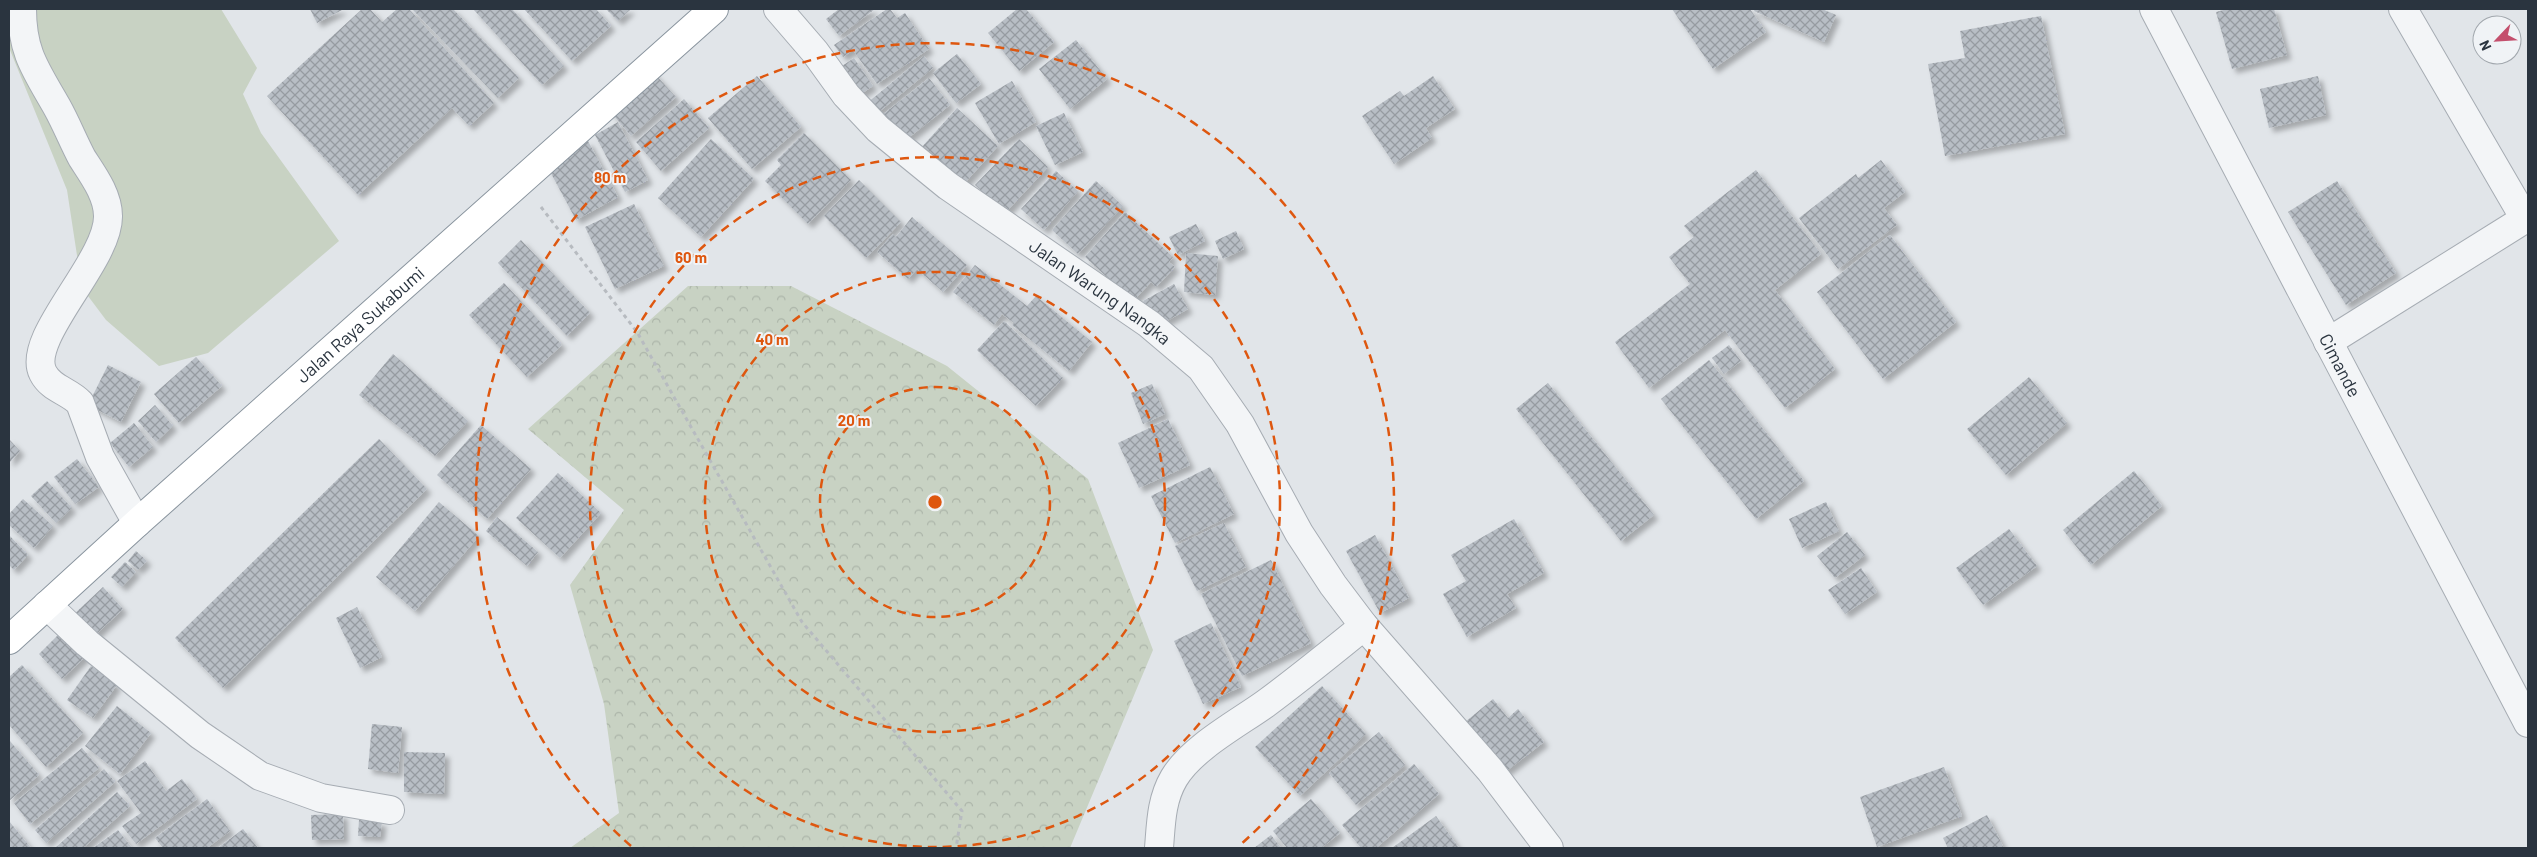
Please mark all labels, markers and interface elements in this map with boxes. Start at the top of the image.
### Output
north arrow [2472,15,2522,65]
text: N [2475,38,2494,54]
text: 80 m [594,168,626,186]
street label: Jalan Warung Nangka [1025,234,1176,349]
text: 60 m [675,248,707,266]
street label: Jalan Raya Sukabumi [291,261,429,387]
text: 40 m [755,330,789,348]
street label: Cimande [2315,330,2366,401]
text: 20 m [838,411,870,429]
centre of rings [926,493,944,511]

